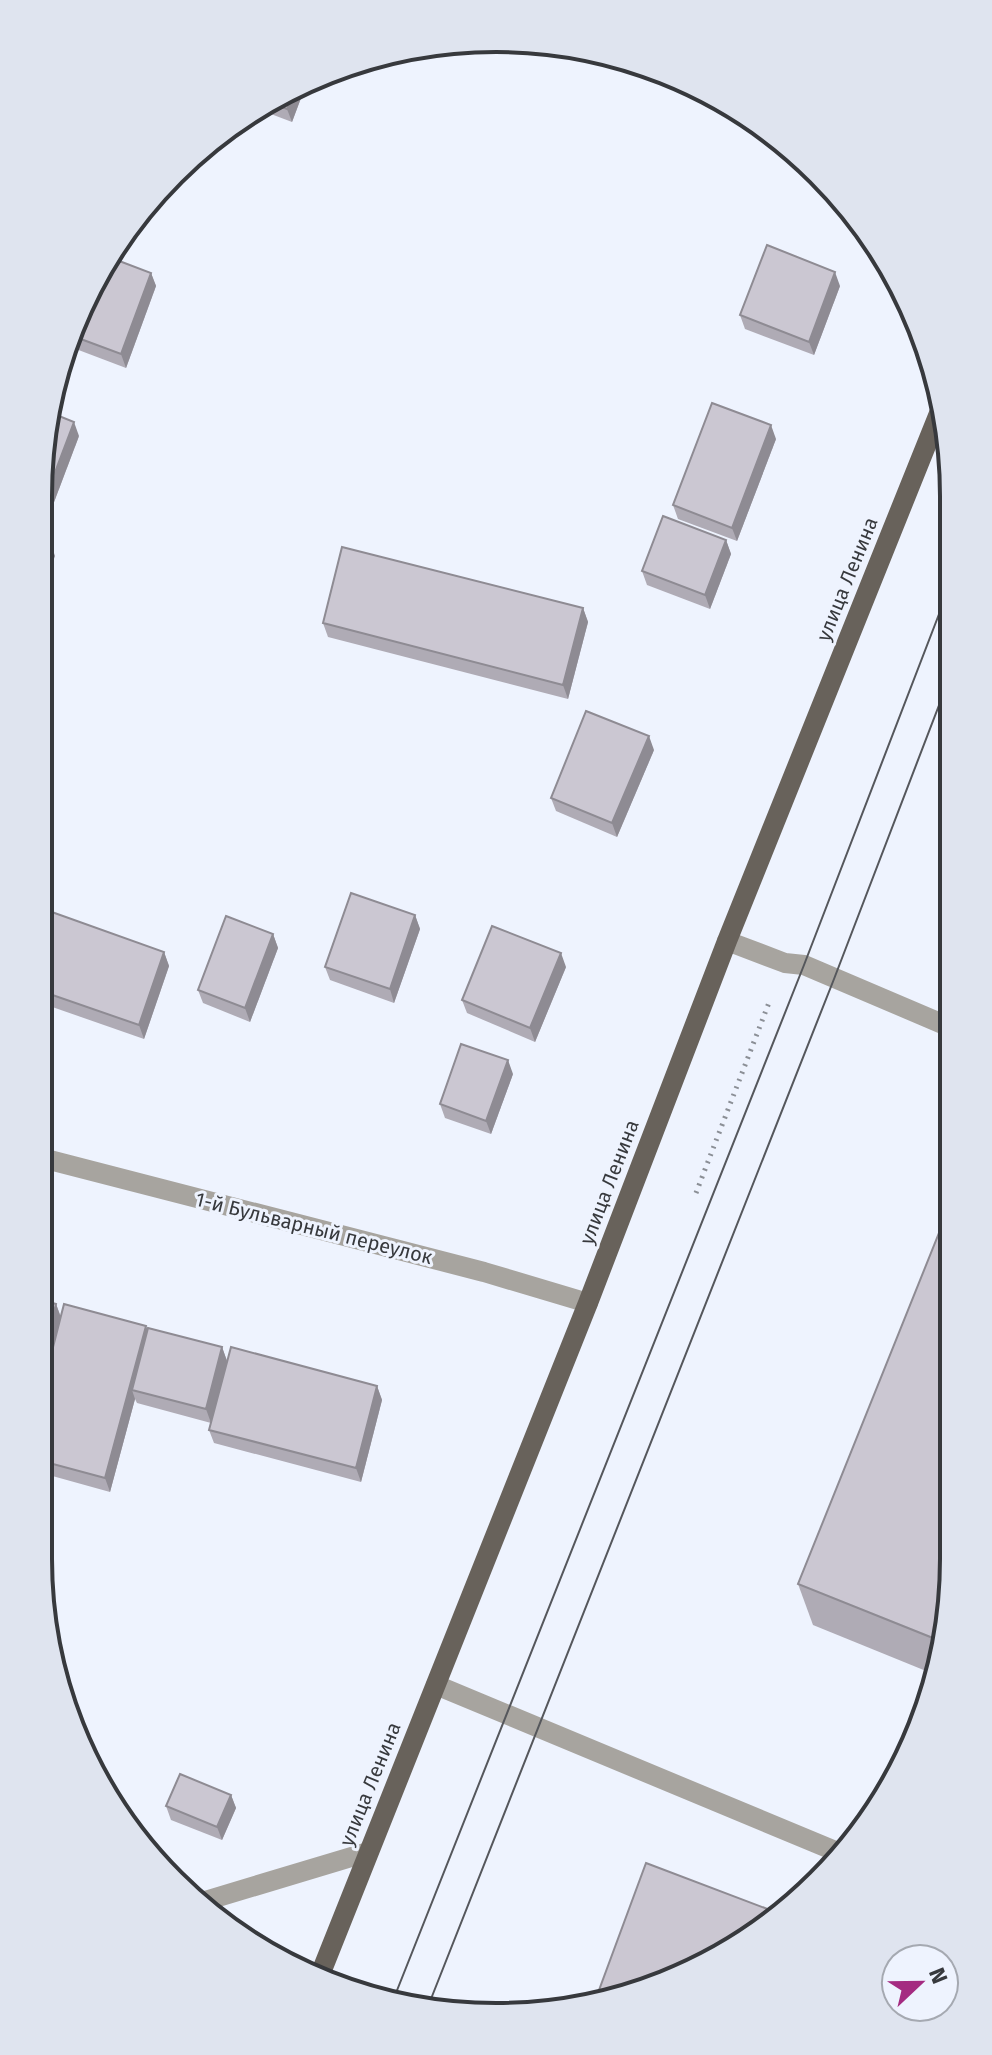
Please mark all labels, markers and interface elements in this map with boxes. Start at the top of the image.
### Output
street label: улица Ленина [811,513,883,645]
street label: улица Ленина [574,1116,644,1248]
street label: 1-й Бульварный переулок [193,1187,436,1269]
street label: улица Ленина [334,1718,406,1850]
north arrow [880,1943,960,2023]
text: N [923,1964,953,1988]

